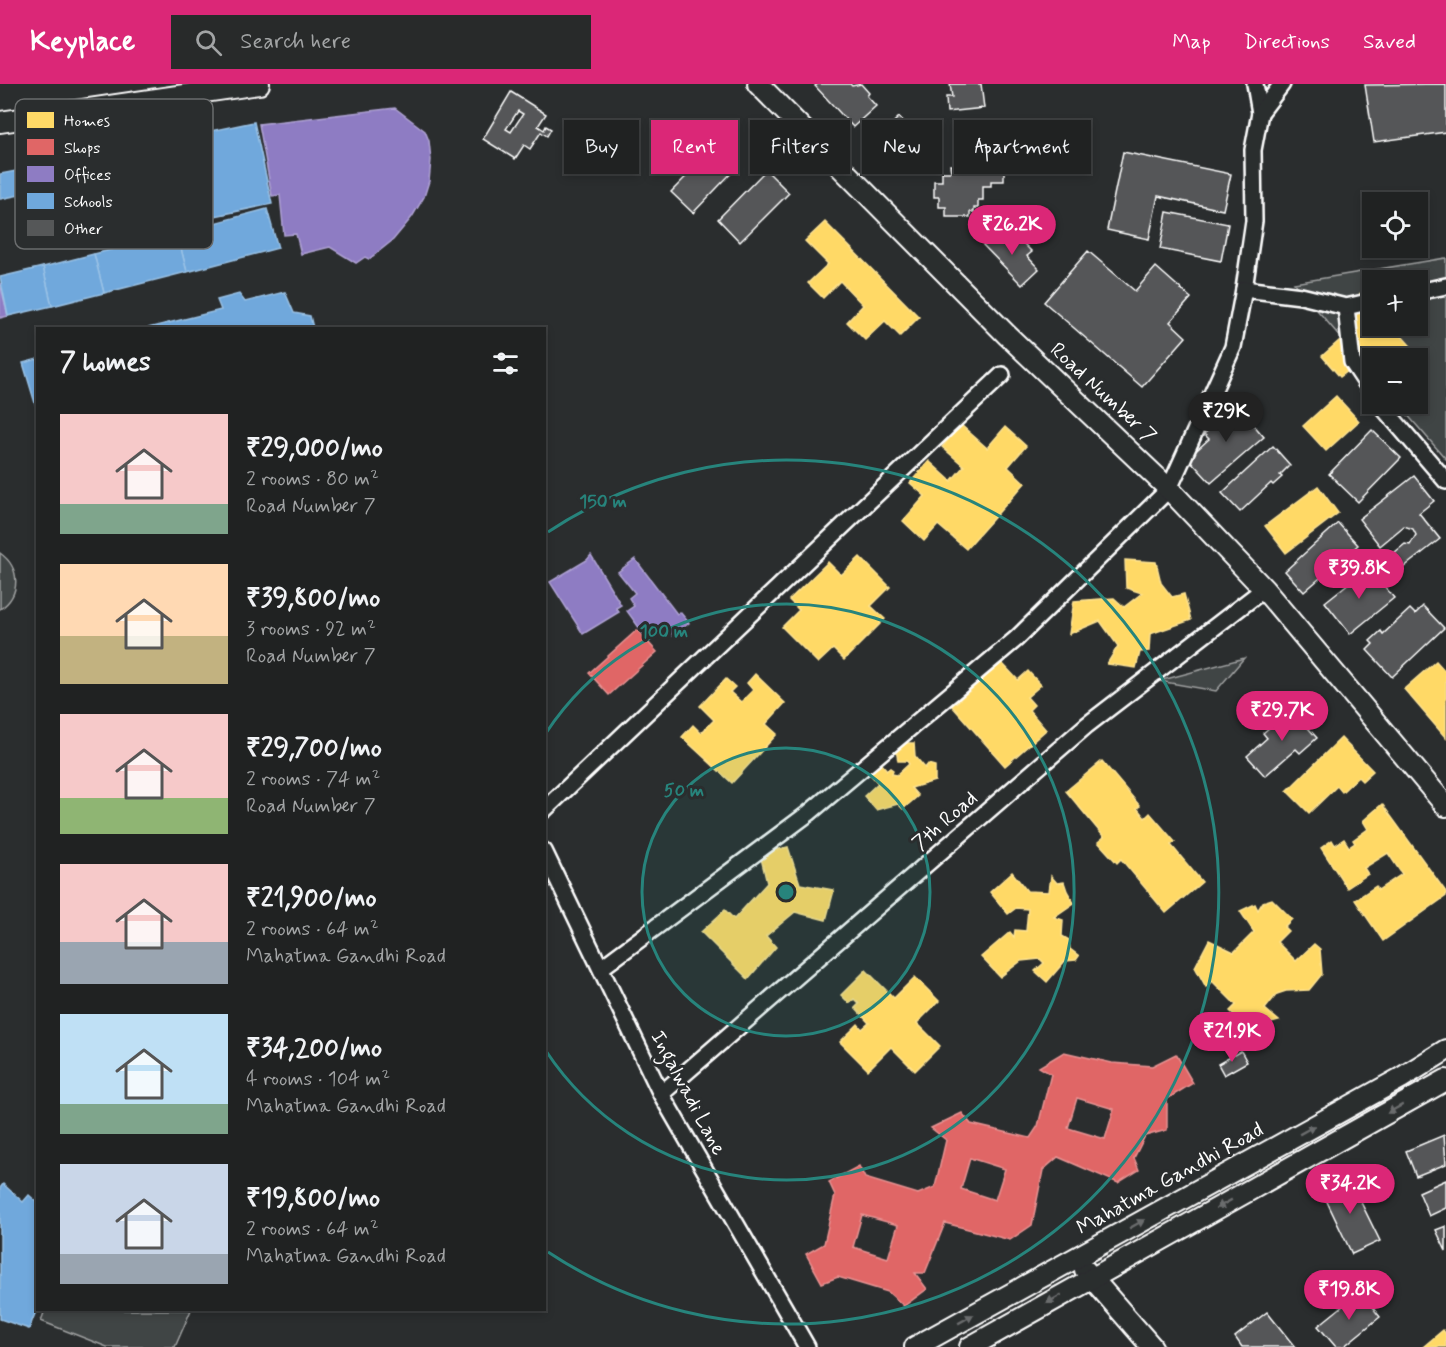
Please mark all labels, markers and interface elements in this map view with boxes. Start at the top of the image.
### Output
search box [171,15,591,69]
text: Keyplace [30,24,135,61]
icon: search [192,26,225,59]
text: Search here [240,28,351,56]
text: Map [1172,28,1211,56]
text: Directions [1244,28,1330,56]
text: Saved [1363,28,1416,56]
legend [15,99,213,249]
text: Homes [64,111,110,132]
chip: Buy [564,120,639,174]
chip: Rent [651,120,738,174]
chip: Filters [750,120,850,174]
chip: New [862,120,942,174]
chip: Apartment [954,120,1091,174]
text: Shops [64,138,101,159]
text: Offices [64,165,111,186]
text: Schools [64,192,113,213]
map controls [1362,192,1428,414]
button: locate [1362,192,1428,258]
pin: ₹26.2K [963,205,1061,256]
text: ₹26.2K [982,211,1042,238]
text: Other [64,219,103,240]
button: + [1362,270,1428,336]
street label: Road Number 7 [1044,336,1163,450]
text: 7 homes [60,346,151,380]
icon: filters [489,347,522,380]
button: − [1362,348,1428,414]
pin: ₹29K [1190,392,1262,443]
text: ₹29K [1202,398,1250,425]
text: ₹29,000/mo [246,432,383,466]
icon: home [108,438,180,510]
text: 2 rooms · 80 m² [246,466,379,493]
text: 150 m [579,490,627,514]
text: Road Number 7 [246,493,376,520]
pin: ₹39.8K [1310,549,1408,600]
text: ₹39.8K [1328,555,1390,582]
text: ₹39,800/mo [246,582,380,616]
icon: home [108,588,180,660]
text: 3 rooms · 92 m² [246,616,376,643]
text: 100 m [640,620,688,644]
text: Road Number 7 [246,643,376,670]
pin: ₹29.7K [1233,691,1331,742]
text: ₹29.7K [1250,697,1314,724]
text: ₹29,700/mo [246,732,382,766]
icon: home [108,738,180,810]
text: 2 rooms · 74 m² [246,766,380,793]
text: 50 m [664,779,704,803]
street label: 7th Road [906,785,984,857]
text: Road Number 7 [246,793,376,820]
text: ₹21,900/mo [246,882,377,916]
centre of rings [776,882,796,902]
icon: home [108,888,180,960]
text: 2 rooms · 64 m² [246,916,379,943]
text: Mahatma Gandhi Road [246,943,446,970]
pin: ₹21.9K [1183,1012,1281,1063]
text: ₹21.9K [1203,1018,1261,1045]
street label: Ingalwadi Lane [642,1026,733,1161]
text: ₹34,200/mo [246,1032,382,1066]
icon: home [108,1038,180,1110]
text: 4 rooms · 104 m² [246,1066,390,1093]
text: Mahatma Gandhi Road [246,1093,446,1120]
one-way arrow [1386,1104,1403,1114]
street label: Mahatma Gandhi Road [1071,1116,1269,1242]
one-way arrow [1299,1125,1316,1135]
pin: ₹34.2K [1301,1164,1399,1215]
text: ₹34.2K [1320,1170,1380,1197]
text: ₹19,800/mo [246,1182,380,1216]
icon: home [108,1188,180,1260]
one-way arrow [1216,1199,1233,1209]
text: 2 rooms · 64 m² [246,1216,379,1243]
one-way arrow [1129,1219,1146,1229]
text: Mahatma Gandhi Road [246,1243,446,1270]
pin: ₹19.8K [1300,1270,1398,1321]
text: ₹19.8K [1318,1276,1380,1303]
one-way arrow [1046,1294,1063,1304]
one-way arrow [958,1314,975,1324]

